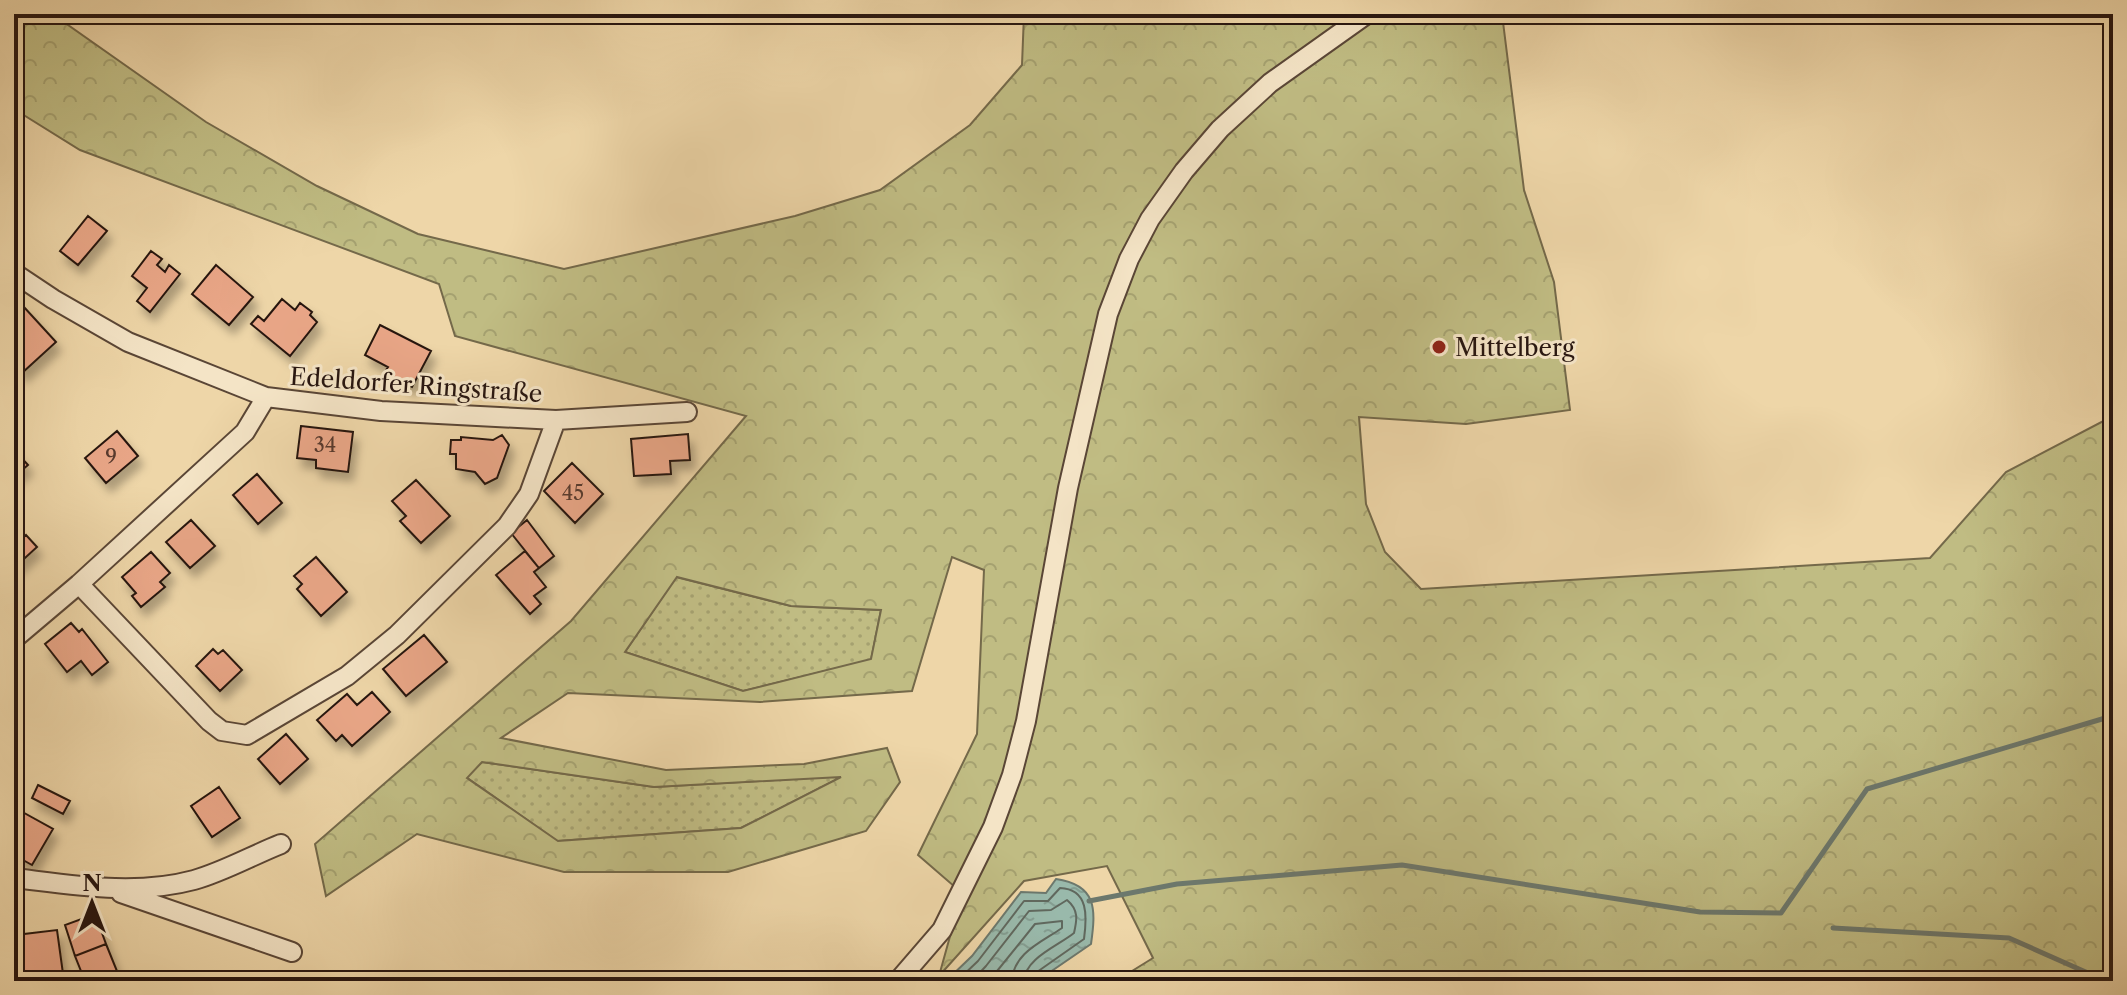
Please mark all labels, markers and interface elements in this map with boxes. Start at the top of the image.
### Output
place label: Mittelberg [1455,333,1575,362]
marker: Mittelberg [1430,338,1448,356]
street label: Edeldorfer Ringstraße [289,362,543,408]
house number: 34 [314,433,336,457]
house number: 9 [105,445,117,469]
house number: 45 [562,481,584,505]
north arrow [52,863,132,943]
text: N [82,870,102,897]

